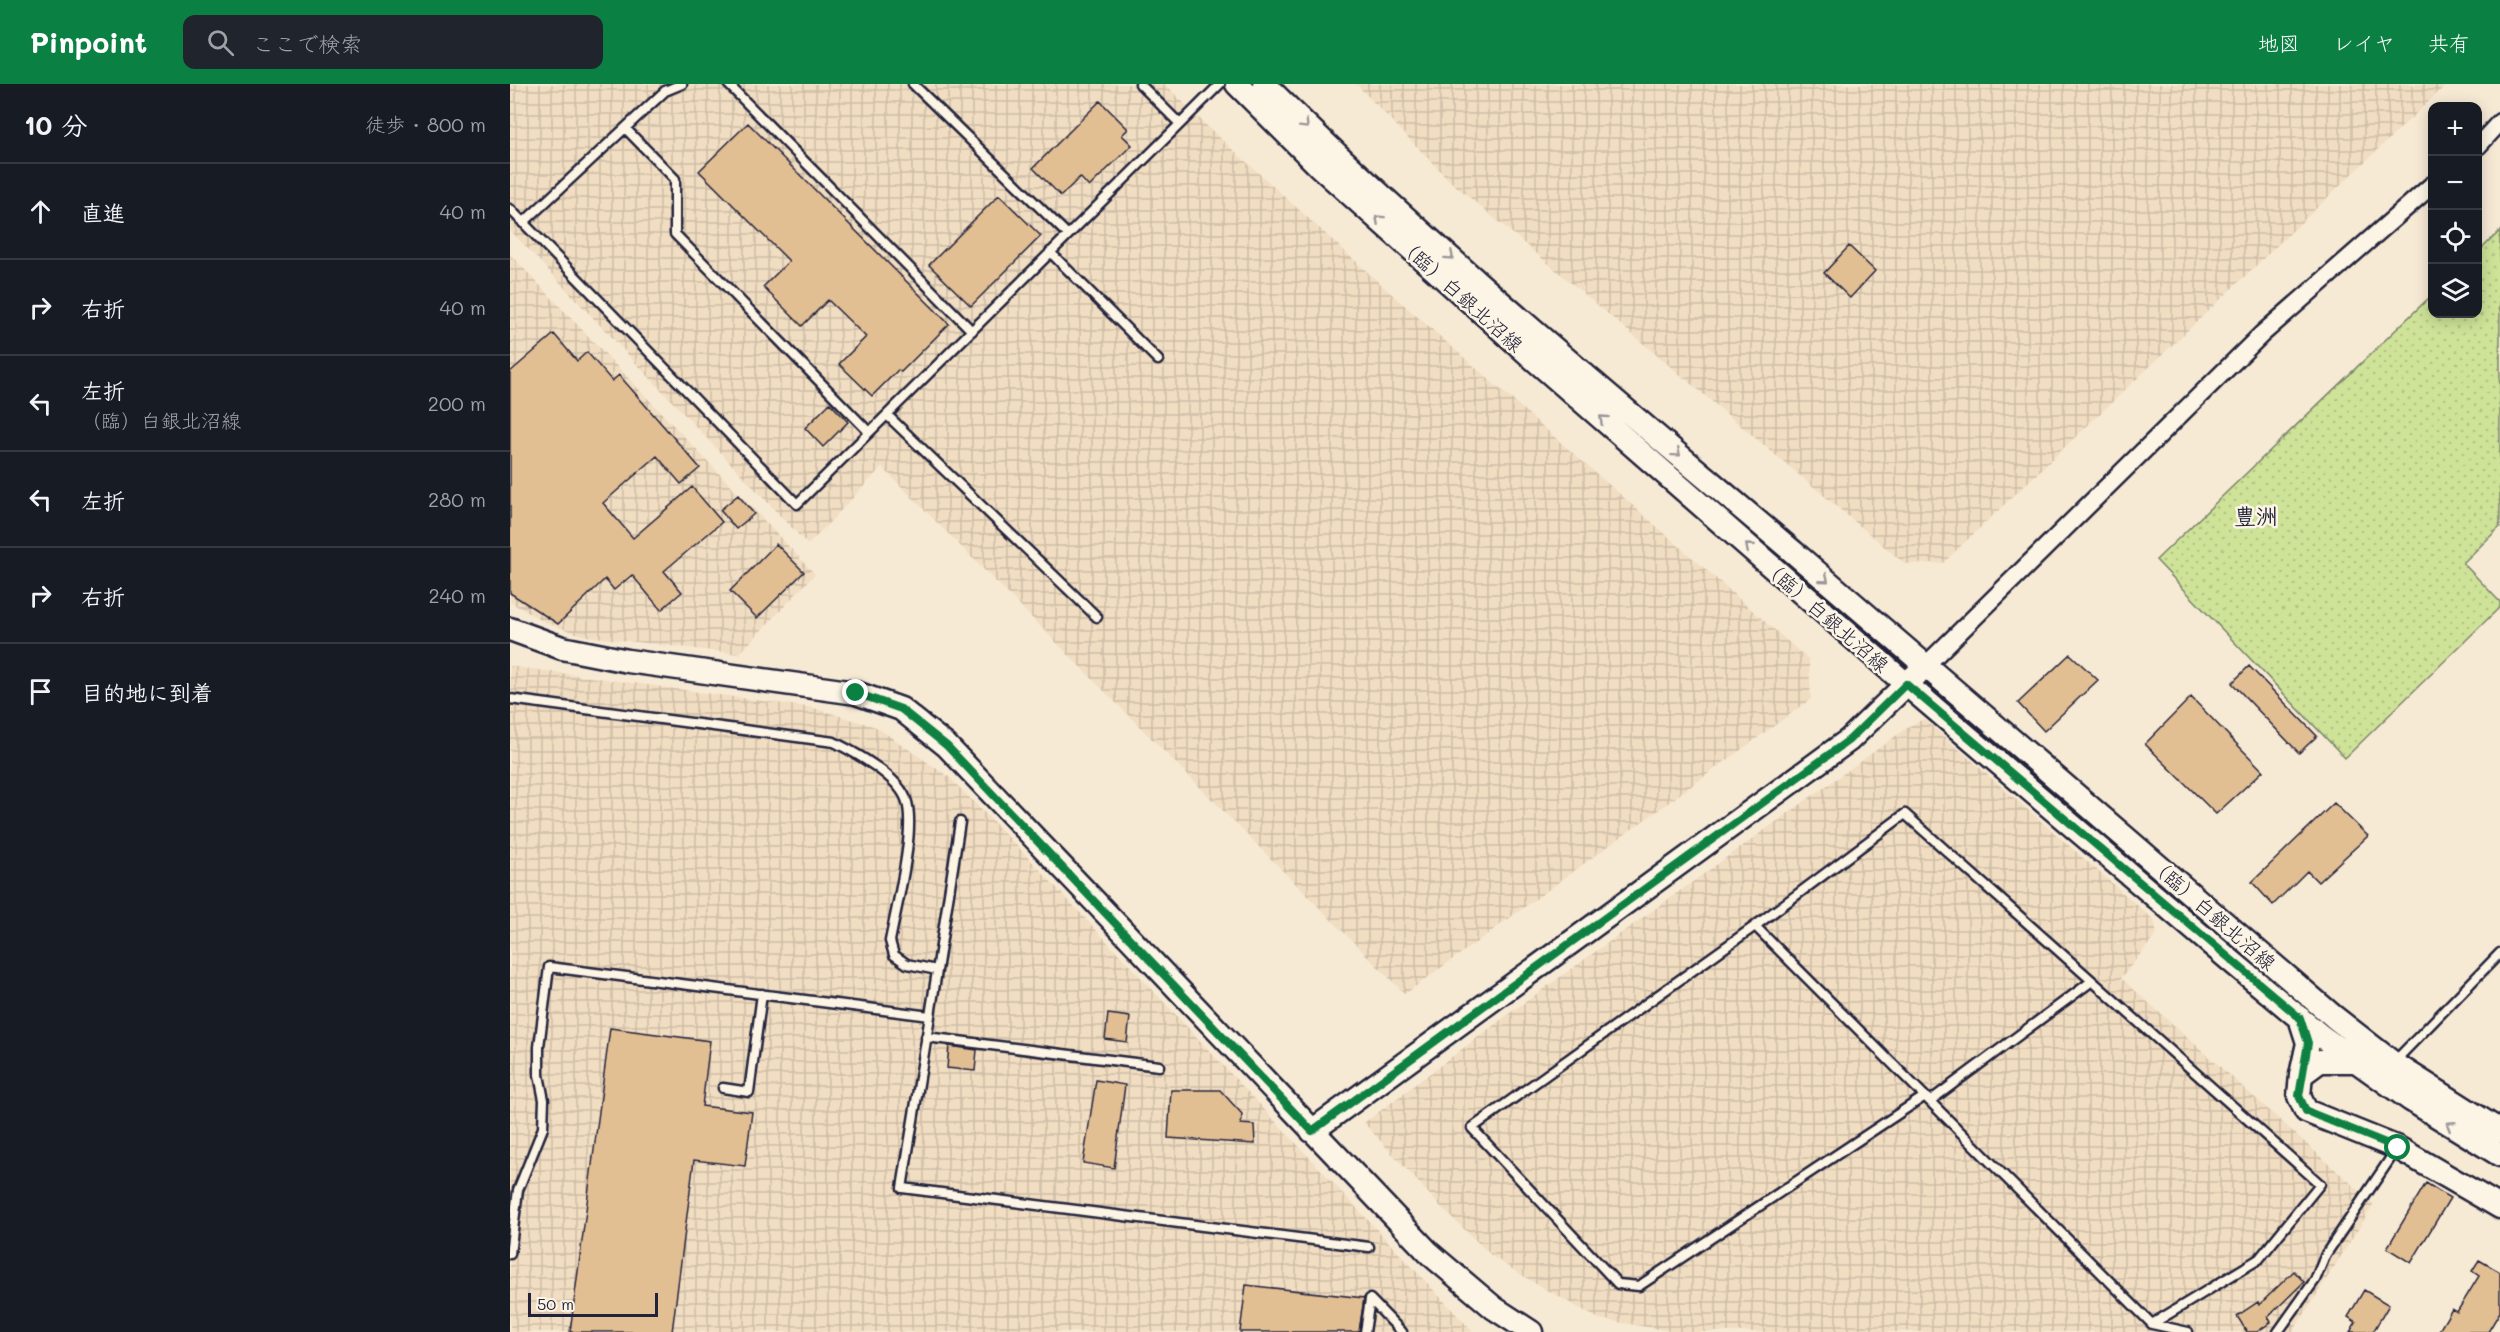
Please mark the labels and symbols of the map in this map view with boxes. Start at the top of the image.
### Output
one-way arrow [1299,118,1309,129]
one-way arrow [1375,215,1385,226]
street label: （臨）白銀北沼線 [1393,231,1529,357]
one-way arrow [1443,249,1454,260]
one-way arrow [1599,415,1609,426]
one-way arrow [1670,445,1681,456]
district label: 豊洲 [2234,501,2278,530]
one-way arrow [1745,543,1756,554]
street label: （臨）白銀北沼線 [1757,553,1895,677]
one-way arrow [1818,572,1829,583]
route end [842,679,868,705]
street label: （臨）白銀北沼線 [2144,851,2282,975]
one-way arrow [2446,1120,2456,1132]
route start [2384,1134,2410,1160]
scale bar [528,1290,658,1318]

